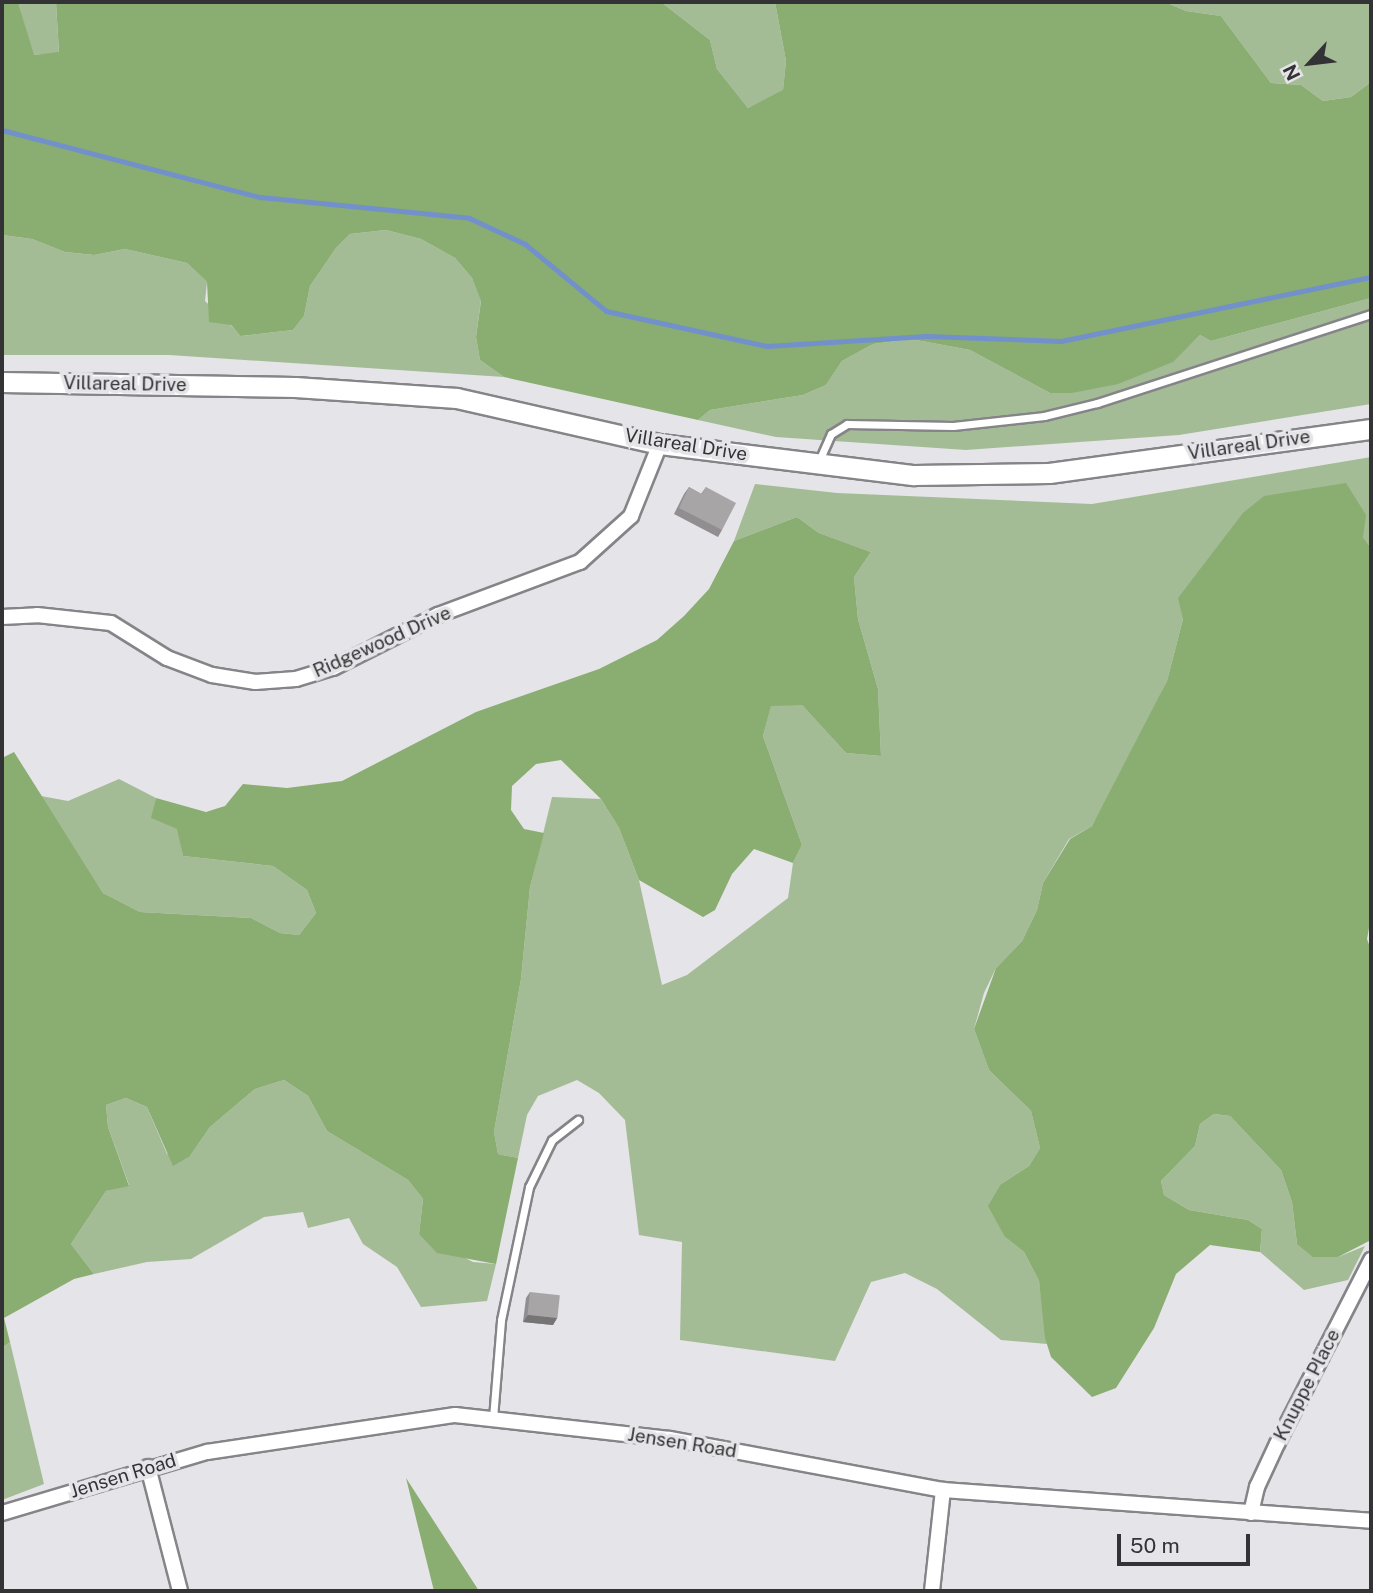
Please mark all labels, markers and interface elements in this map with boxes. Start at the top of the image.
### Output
north arrow [1275,28,1345,98]
text: N [1278,61,1304,84]
street label: Villareal Drive [63,372,187,396]
street label: Villareal Drive [623,424,749,466]
street label: Villareal Drive [1186,425,1312,465]
street label: Ridgewood Drive [310,601,454,683]
street label: Knuppe Place [1269,1325,1345,1445]
street label: Jensen Road [626,1423,738,1463]
street label: Jensen Road [67,1449,179,1503]
scale bar [1121,1520,1254,1564]
text: 50 m [1130,1533,1180,1558]

